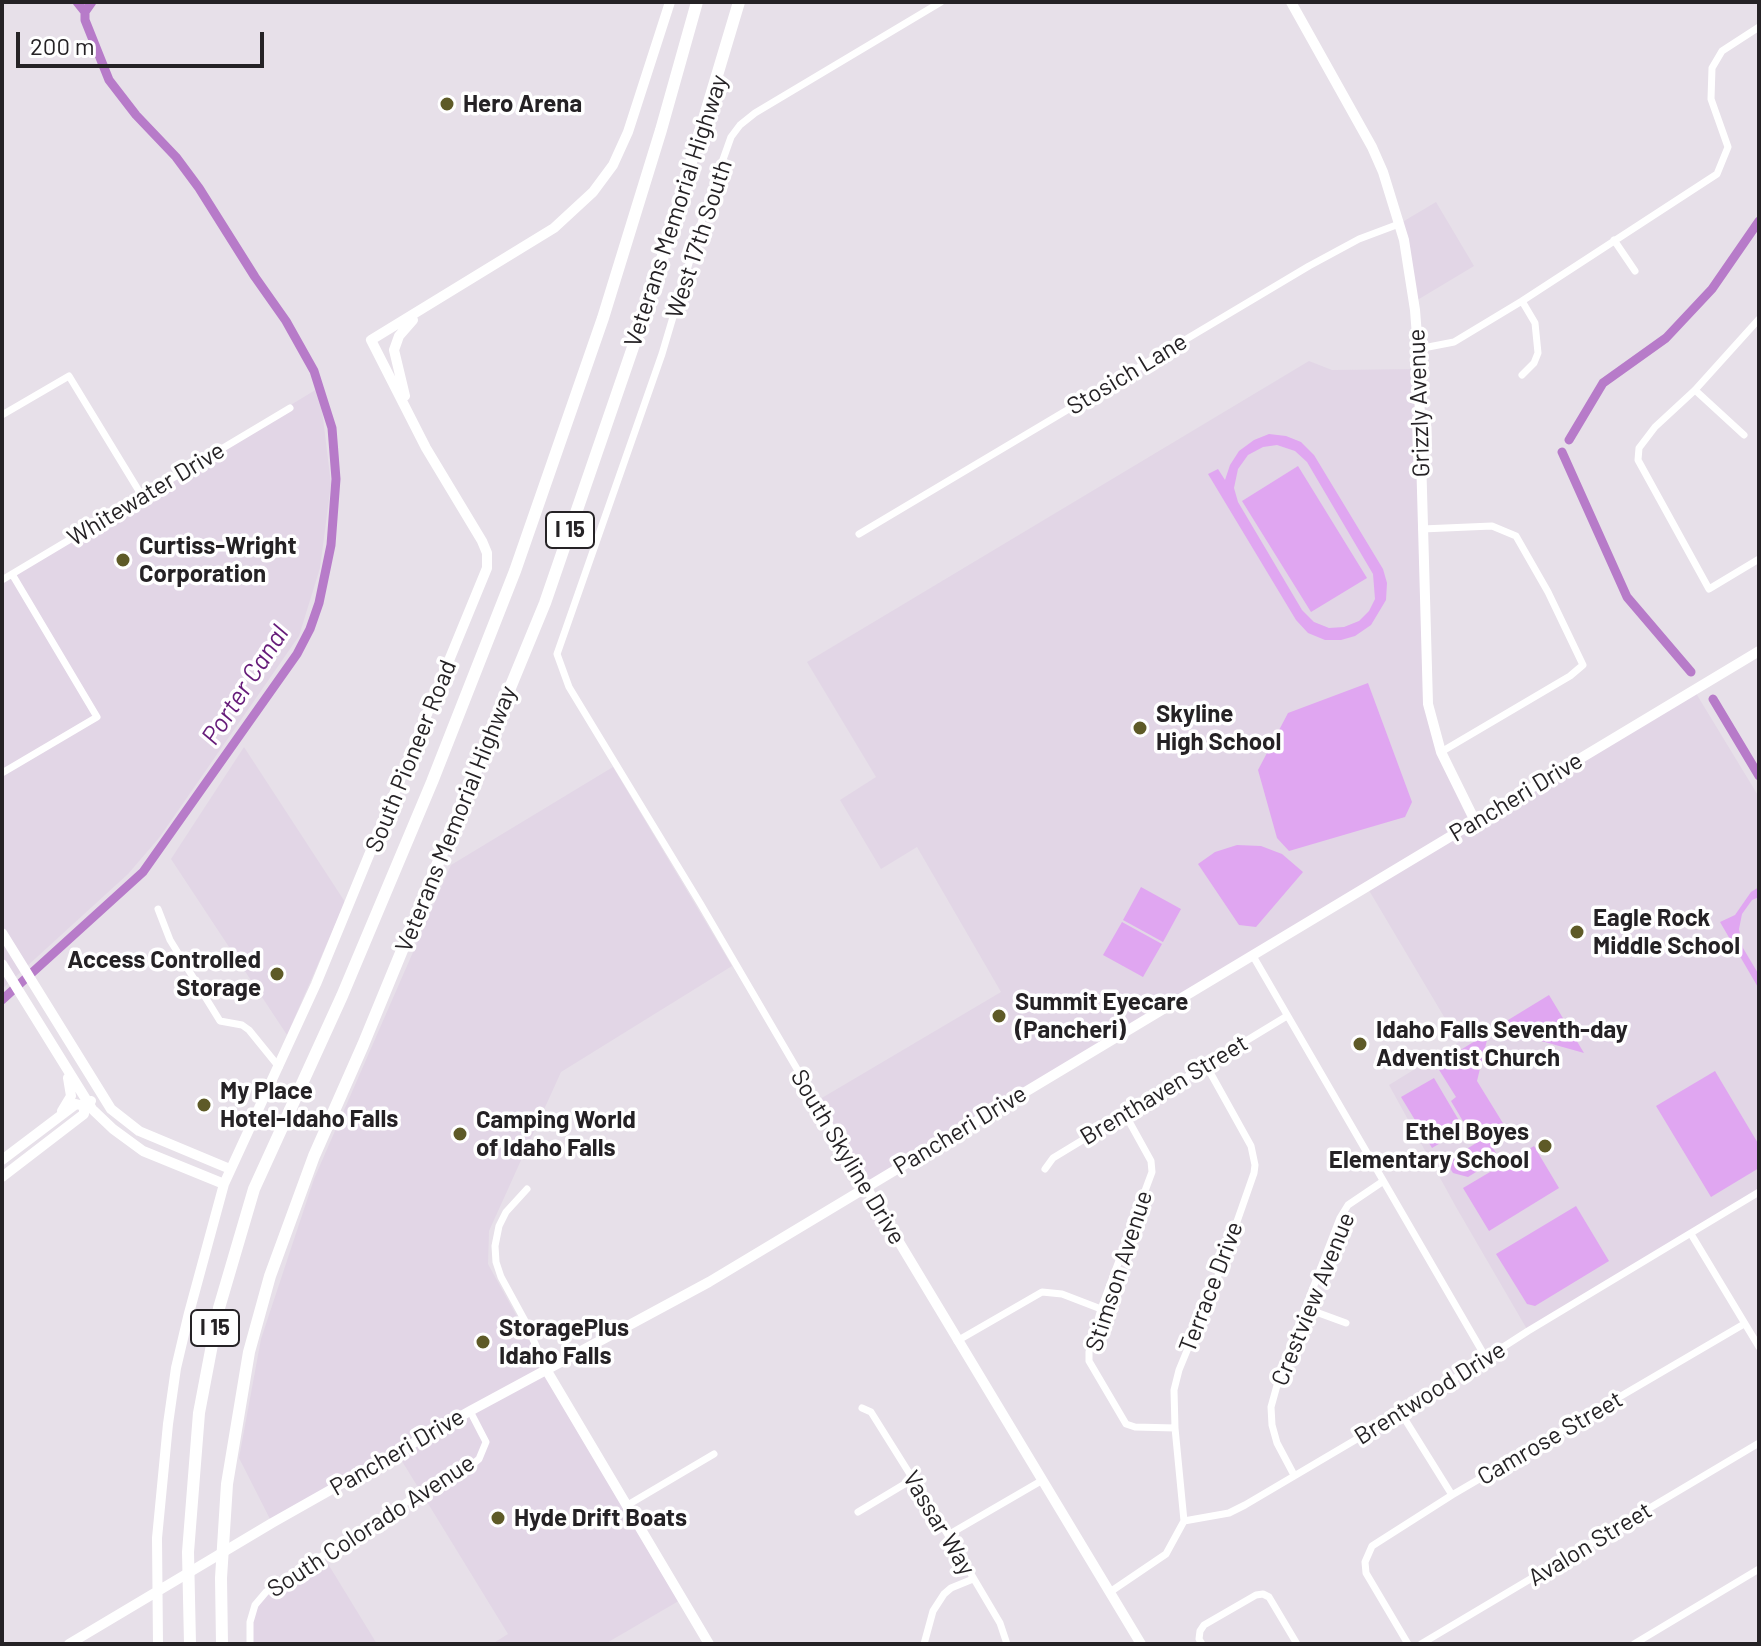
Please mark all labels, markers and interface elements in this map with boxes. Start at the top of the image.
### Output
scale bar [20,16,268,66]
text: 200 m [30,31,95,60]
street label: Veterans Memorial Highway [618,71,734,351]
place label: Hero Arena [463,90,582,118]
marker: Hero Arena [438,95,456,113]
street label: West 17th South [660,156,738,322]
street label: Stosich Lane [1062,327,1192,421]
street label: Grizzly Avenue [1402,328,1436,478]
street label: Whitewater Drive [62,436,230,552]
road number: I 15 [546,512,594,548]
place label: Curtiss-Wright Corporation [139,532,297,588]
marker: Curtiss-Wright Corporation [114,551,132,569]
water label: Porter Canal [195,619,295,751]
street label: South Pioneer Road [359,656,463,856]
street label: Veterans Memorial Highway [389,682,523,956]
place label: Skyline High School [1156,700,1281,756]
marker: Skyline High School [1131,719,1149,737]
street label: Pancheri Drive [1444,746,1588,848]
place label: Eagle Rock Middle School [1593,904,1740,960]
marker: Eagle Rock Middle School [1568,923,1586,941]
place label: Access Controlled Storage [67,946,261,1002]
marker: Access Controlled Storage [268,965,286,983]
place label: Summit Eyecare (Pancheri) [1015,988,1188,1044]
marker: Summit Eyecare (Pancheri) [990,1007,1008,1025]
place label: Idaho Falls Seventh-day Adventist Church [1376,1016,1628,1072]
street label: Brenthaven Street [1075,1029,1253,1151]
marker: Idaho Falls Seventh-day Adventist Church [1351,1035,1369,1053]
street label: South Skyline Drive [784,1064,912,1250]
place label: My Place Hotel-Idaho Falls [220,1077,398,1133]
street label: Pancheri Drive [888,1079,1032,1181]
marker: My Place Hotel-Idaho Falls [195,1096,213,1114]
place label: Camping World of Idaho Falls [476,1106,636,1162]
place label: Ethel Boyes Elementary School [1329,1118,1529,1174]
marker: Camping World of Idaho Falls [451,1125,469,1143]
marker: Ethel Boyes Elementary School [1536,1137,1554,1155]
street label: Stimson Avenue [1079,1187,1159,1355]
street label: Crestview Avenue [1265,1208,1361,1390]
street label: Terrace Drive [1173,1217,1249,1357]
road number: I 15 [191,1310,239,1346]
place label: StoragePlus Idaho Falls [499,1314,629,1370]
marker: StoragePlus Idaho Falls [474,1333,492,1351]
street label: Brentwood Drive [1349,1335,1511,1451]
street label: Camrose Street [1472,1385,1628,1491]
street label: Pancheri Drive [325,1402,469,1502]
street label: South Colorado Avenue [262,1448,480,1604]
street label: Vassar Way [897,1465,981,1581]
street label: Avalon Street [1523,1496,1657,1592]
place label: Hyde Drift Boats [514,1504,687,1532]
marker: Hyde Drift Boats [489,1509,507,1527]

